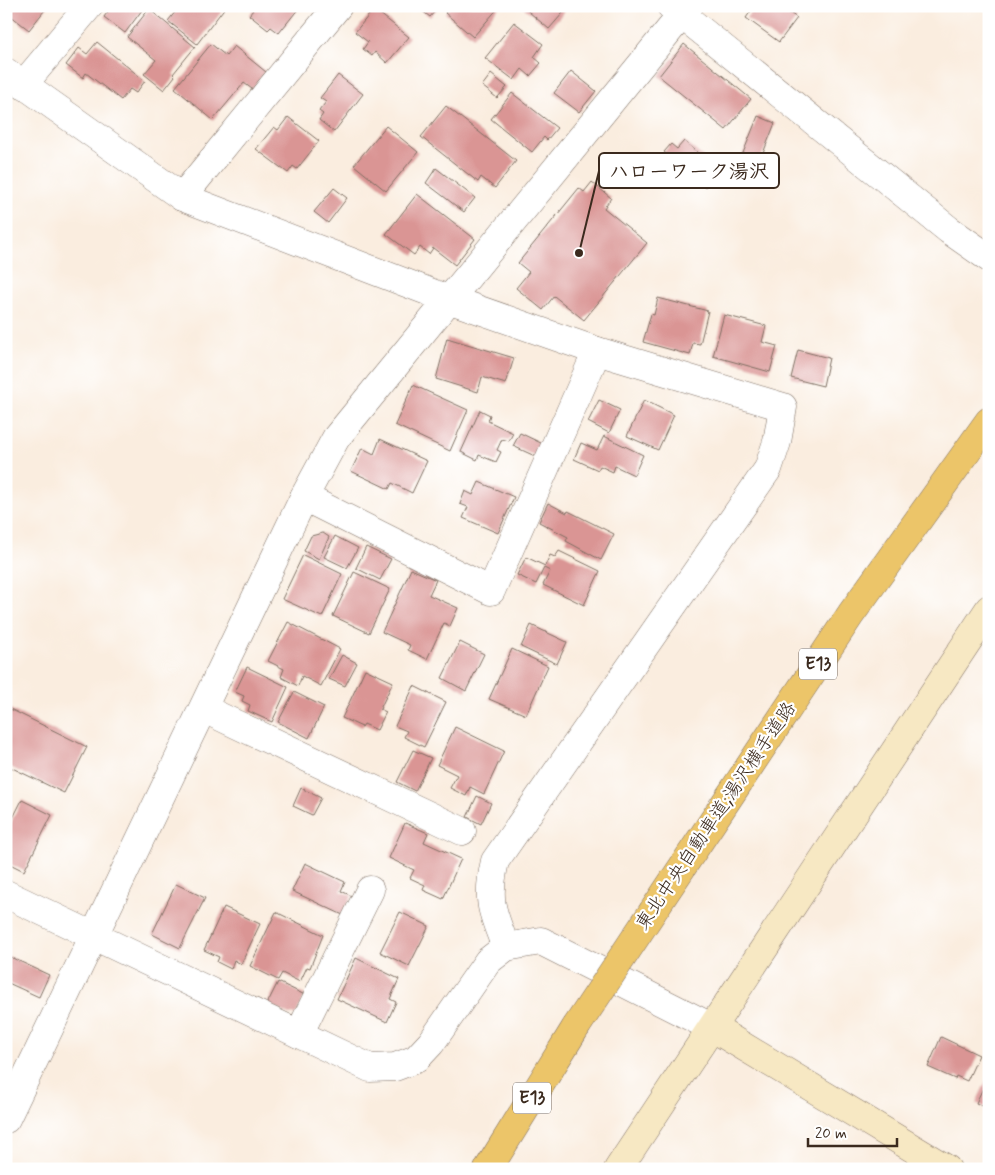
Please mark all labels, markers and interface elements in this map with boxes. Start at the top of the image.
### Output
callout: ハローワーク湯沢 [599,153,779,188]
text: ハローワーク湯沢 [609,159,769,186]
road number: E13 [799,649,837,680]
street label: 東北中央自動車道;湯沢横手道路 [630,697,802,935]
road number: E13 [513,1082,551,1114]
scale bar [808,1115,896,1147]
text: 20 m [815,1124,847,1144]

